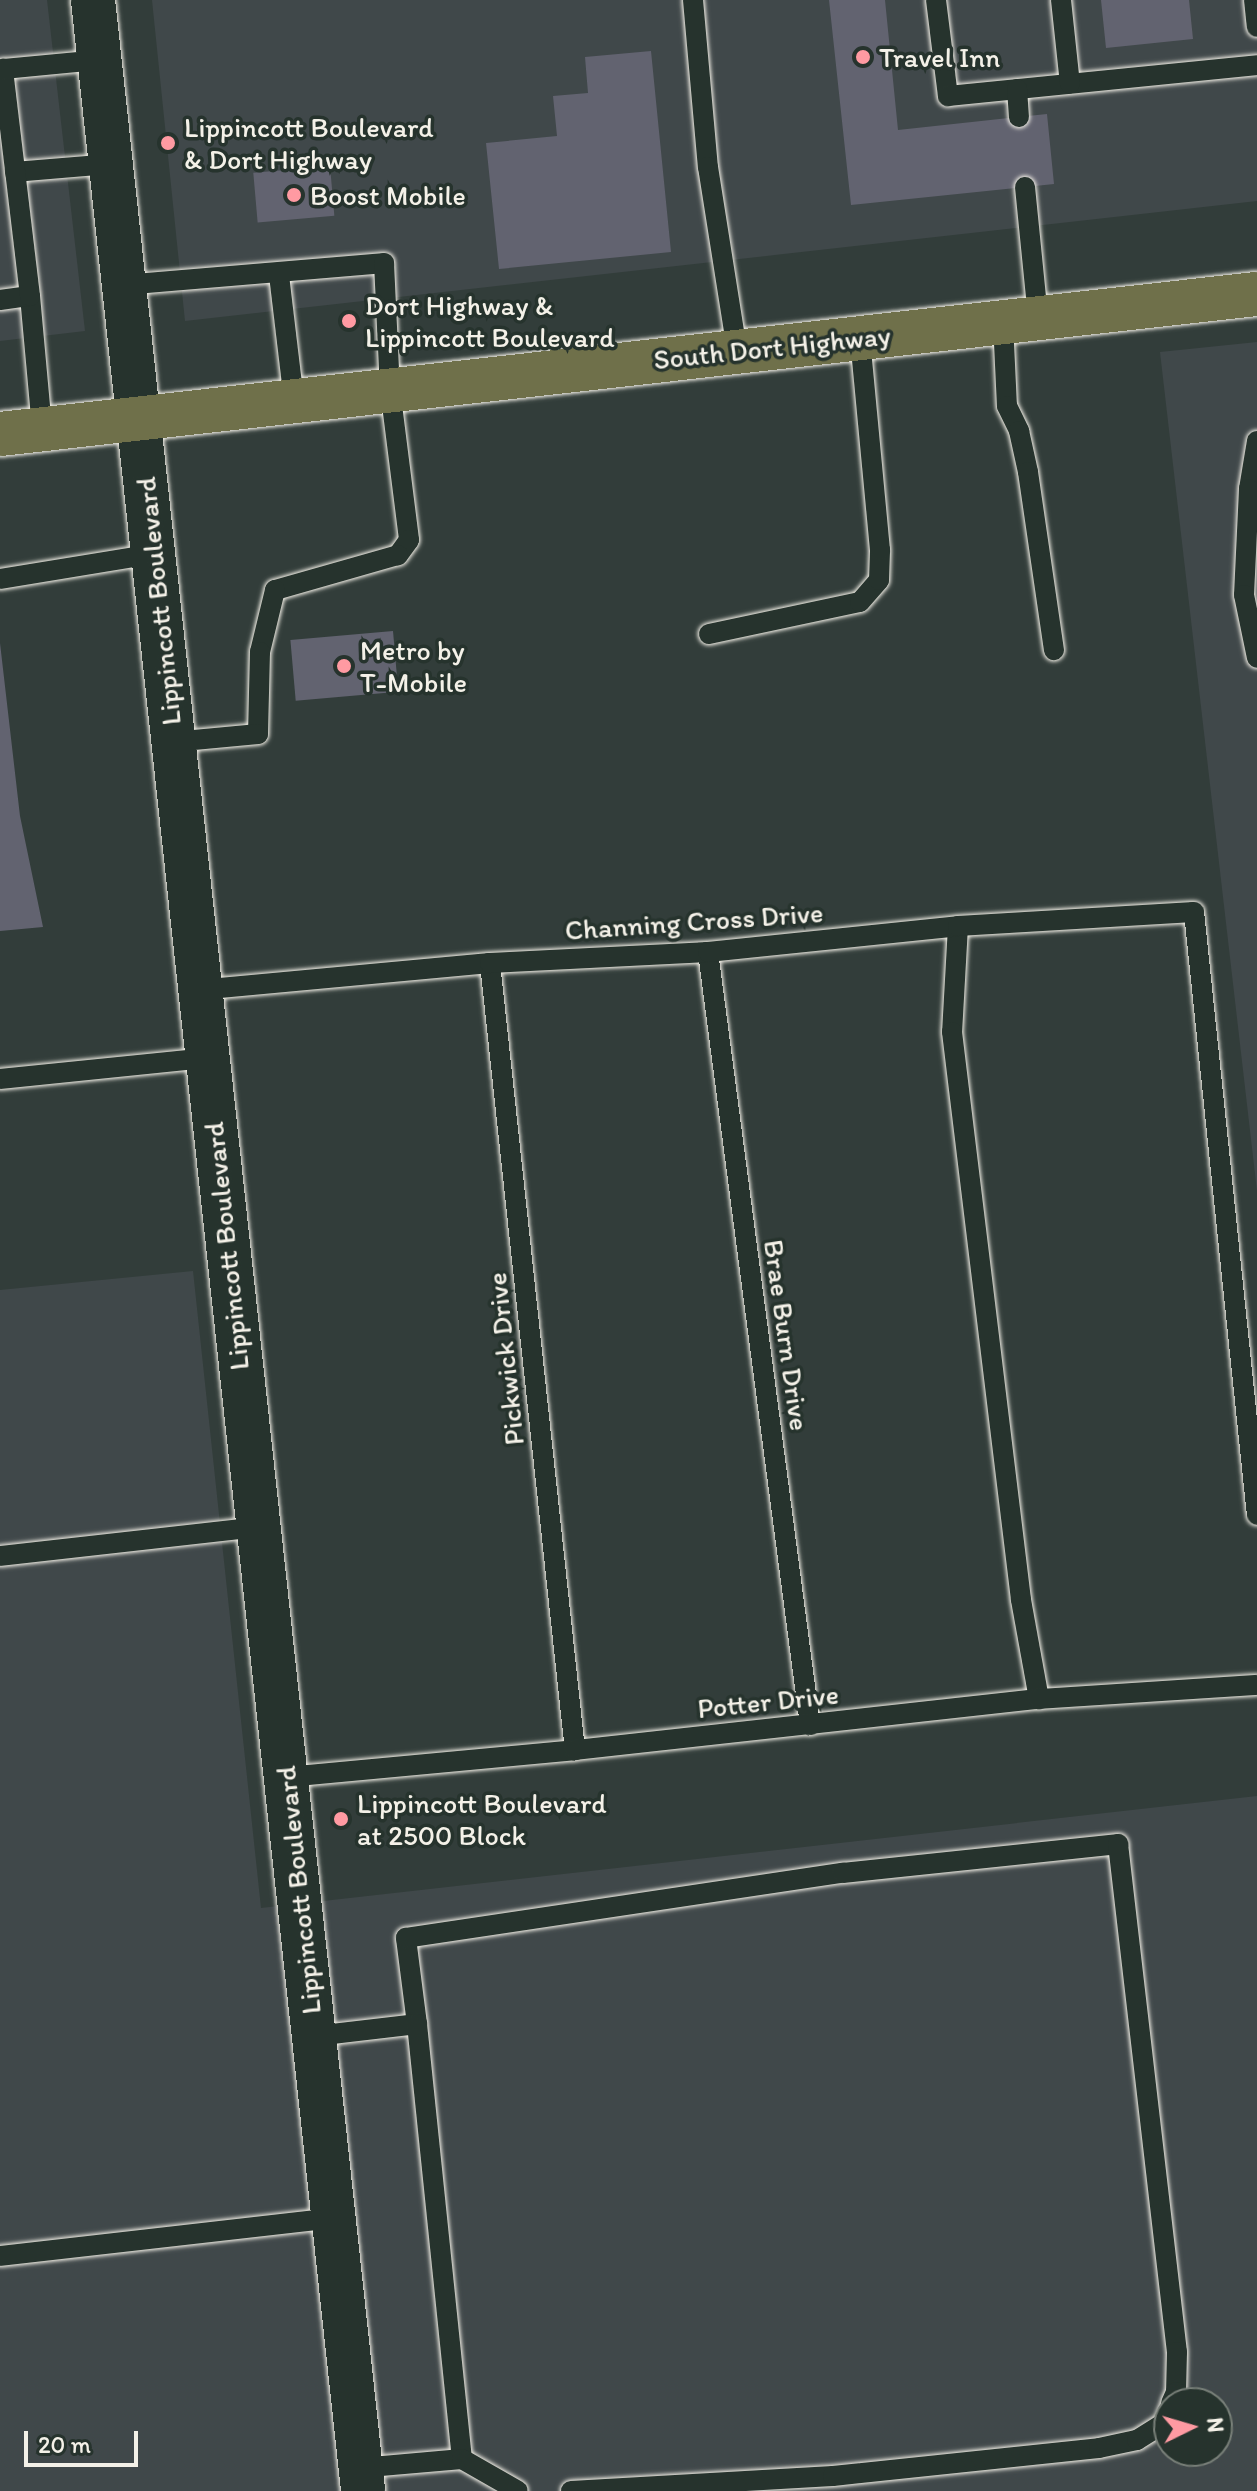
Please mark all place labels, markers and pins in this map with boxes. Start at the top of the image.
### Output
place label: Travel Inn [879,40,1000,74]
marker: Travel Inn [854,48,872,66]
place label: Lippincott Boulevard & Dort Highway [184,110,434,176]
marker: Lippincott Boulevard & Dort Highway [159,134,177,152]
place label: Boost Mobile [310,178,465,212]
marker: Boost Mobile [285,186,303,204]
place label: Dort Highway & Lippincott Boulevard [365,288,615,354]
marker: Dort Highway & Lippincott Boulevard [340,312,358,330]
place label: Metro by T-Mobile [360,633,467,699]
marker: Metro by T-Mobile [335,657,353,675]
place label: Lippincott Boulevard at 2500 Block [357,1786,607,1852]
marker: Lippincott Boulevard at 2500 Block [332,1810,350,1828]

